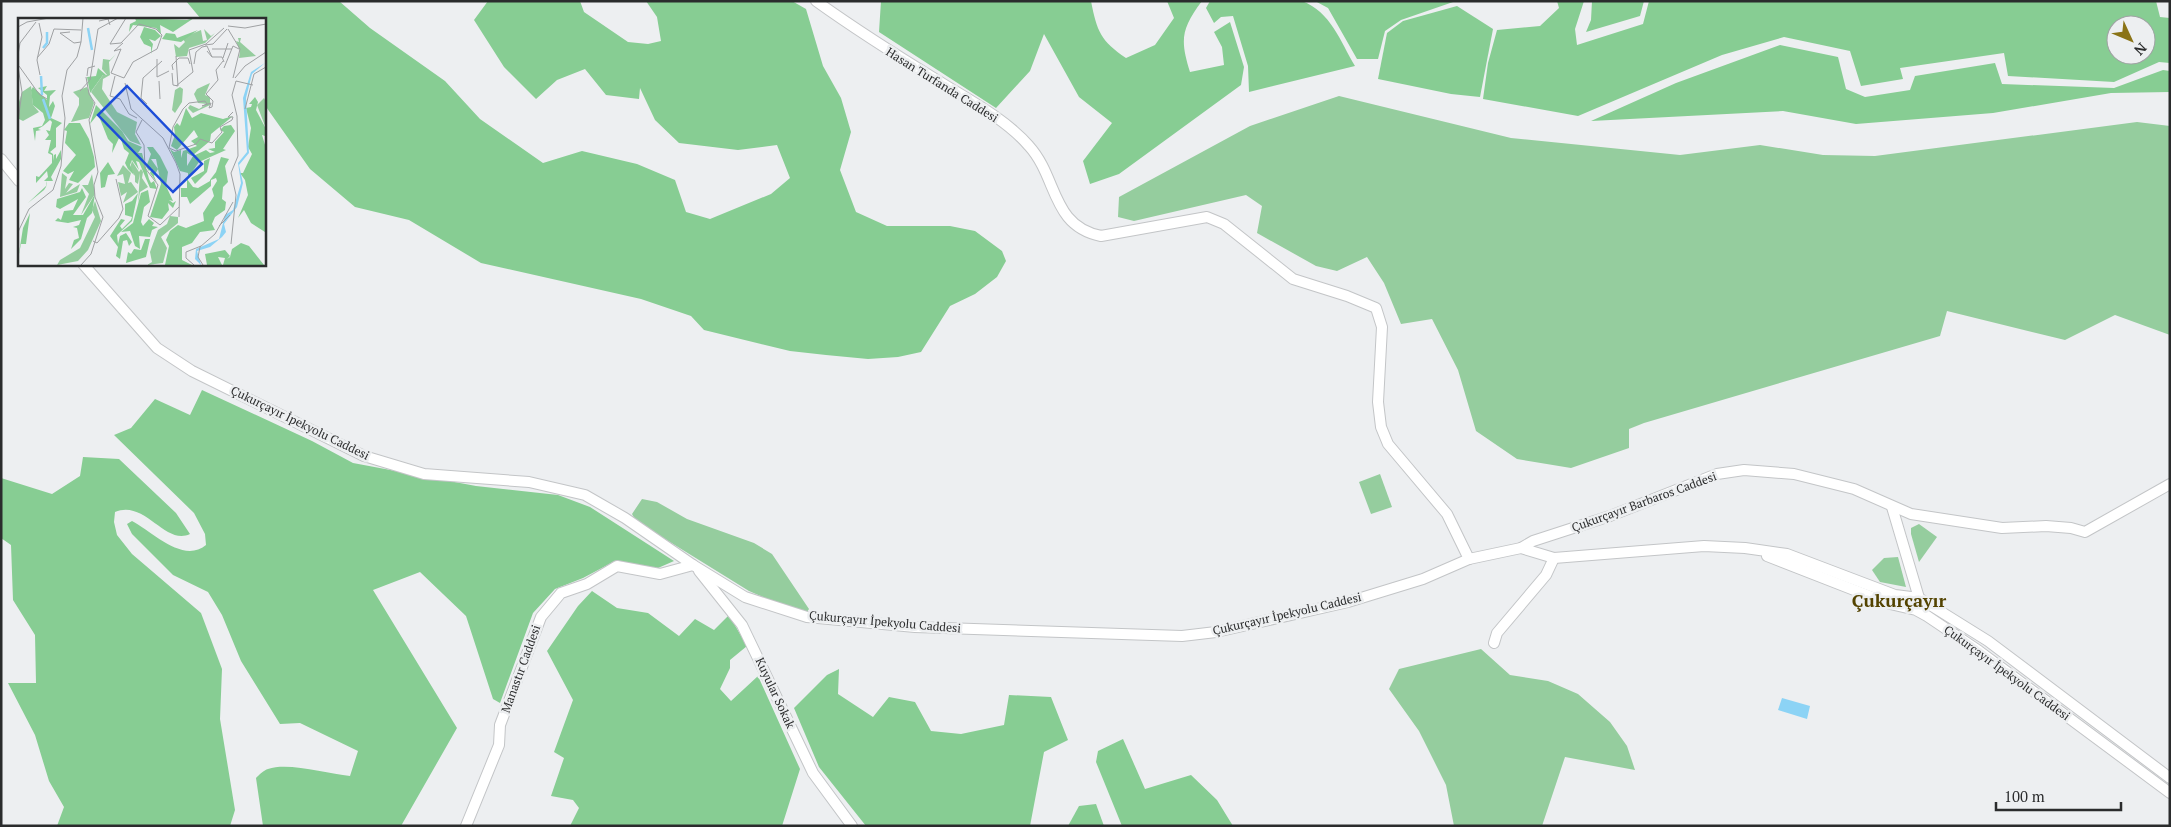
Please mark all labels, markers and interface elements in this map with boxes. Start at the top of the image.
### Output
north arrow [2106,15,2156,65]
inset map [18,18,265,265]
text: N [2130,39,2151,60]
street label: Hasan Turfanda Caddesi [883,44,1001,125]
street label: Çukurçayır İpekyolu Caddesi [229,382,372,463]
street label: Çukurçayır Barbaros Caddesi [1569,468,1719,535]
district label: Çukurçayır [1852,588,1946,612]
street label: Çukurçayır İpekyolu Caddesi [1211,589,1363,638]
street label: Çukurçayır İpekyolu Caddesi [809,607,962,636]
street label: Manastır Caddesi [498,622,544,715]
street label: Çukurçayır İpekyolu Caddesi [1941,622,2074,724]
street label: Kuyular Sokak [753,655,799,731]
scale bar [1996,780,2121,812]
text: 100 m [2004,786,2045,806]

